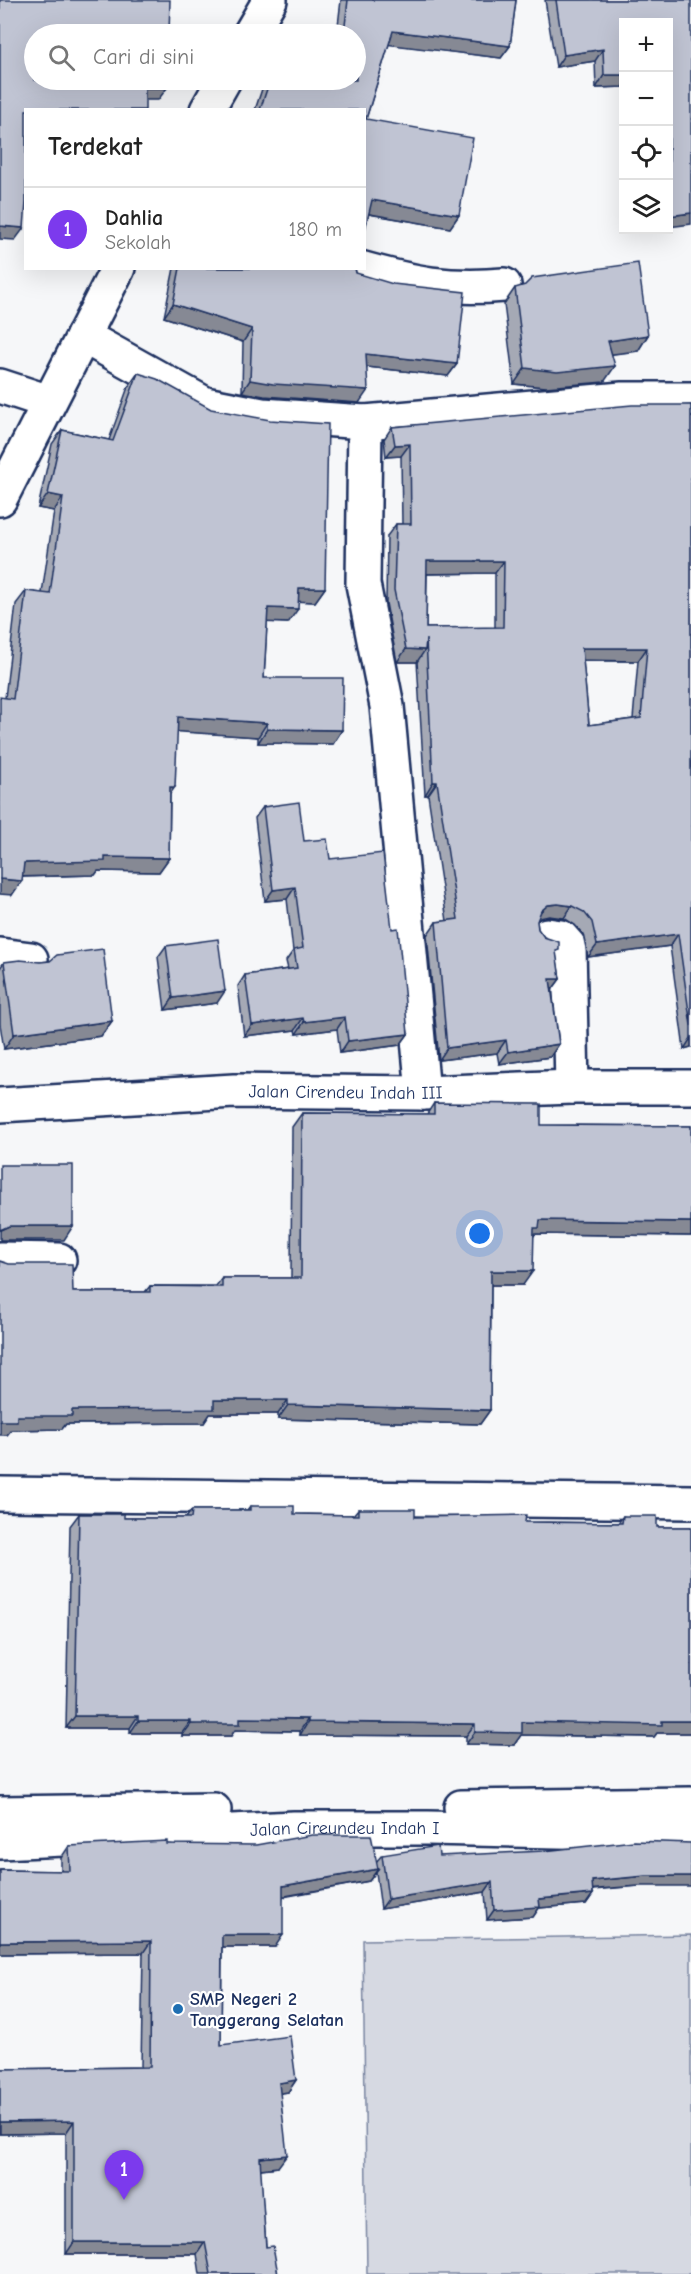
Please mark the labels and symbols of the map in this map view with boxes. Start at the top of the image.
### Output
street label: Jalan Cirendeu Indah III [248,1081,443,1104]
your location [465,1219,494,1248]
street label: Jalan Cireundeu Indah I [250,1817,440,1841]
place label: SMP Negeri 2 Tanggerang Selatan [190,1989,344,2031]
marker: SMP Negeri 2 Tanggerang Selatan [171,2002,185,2016]
pin: 1 [104,2150,144,2200]

